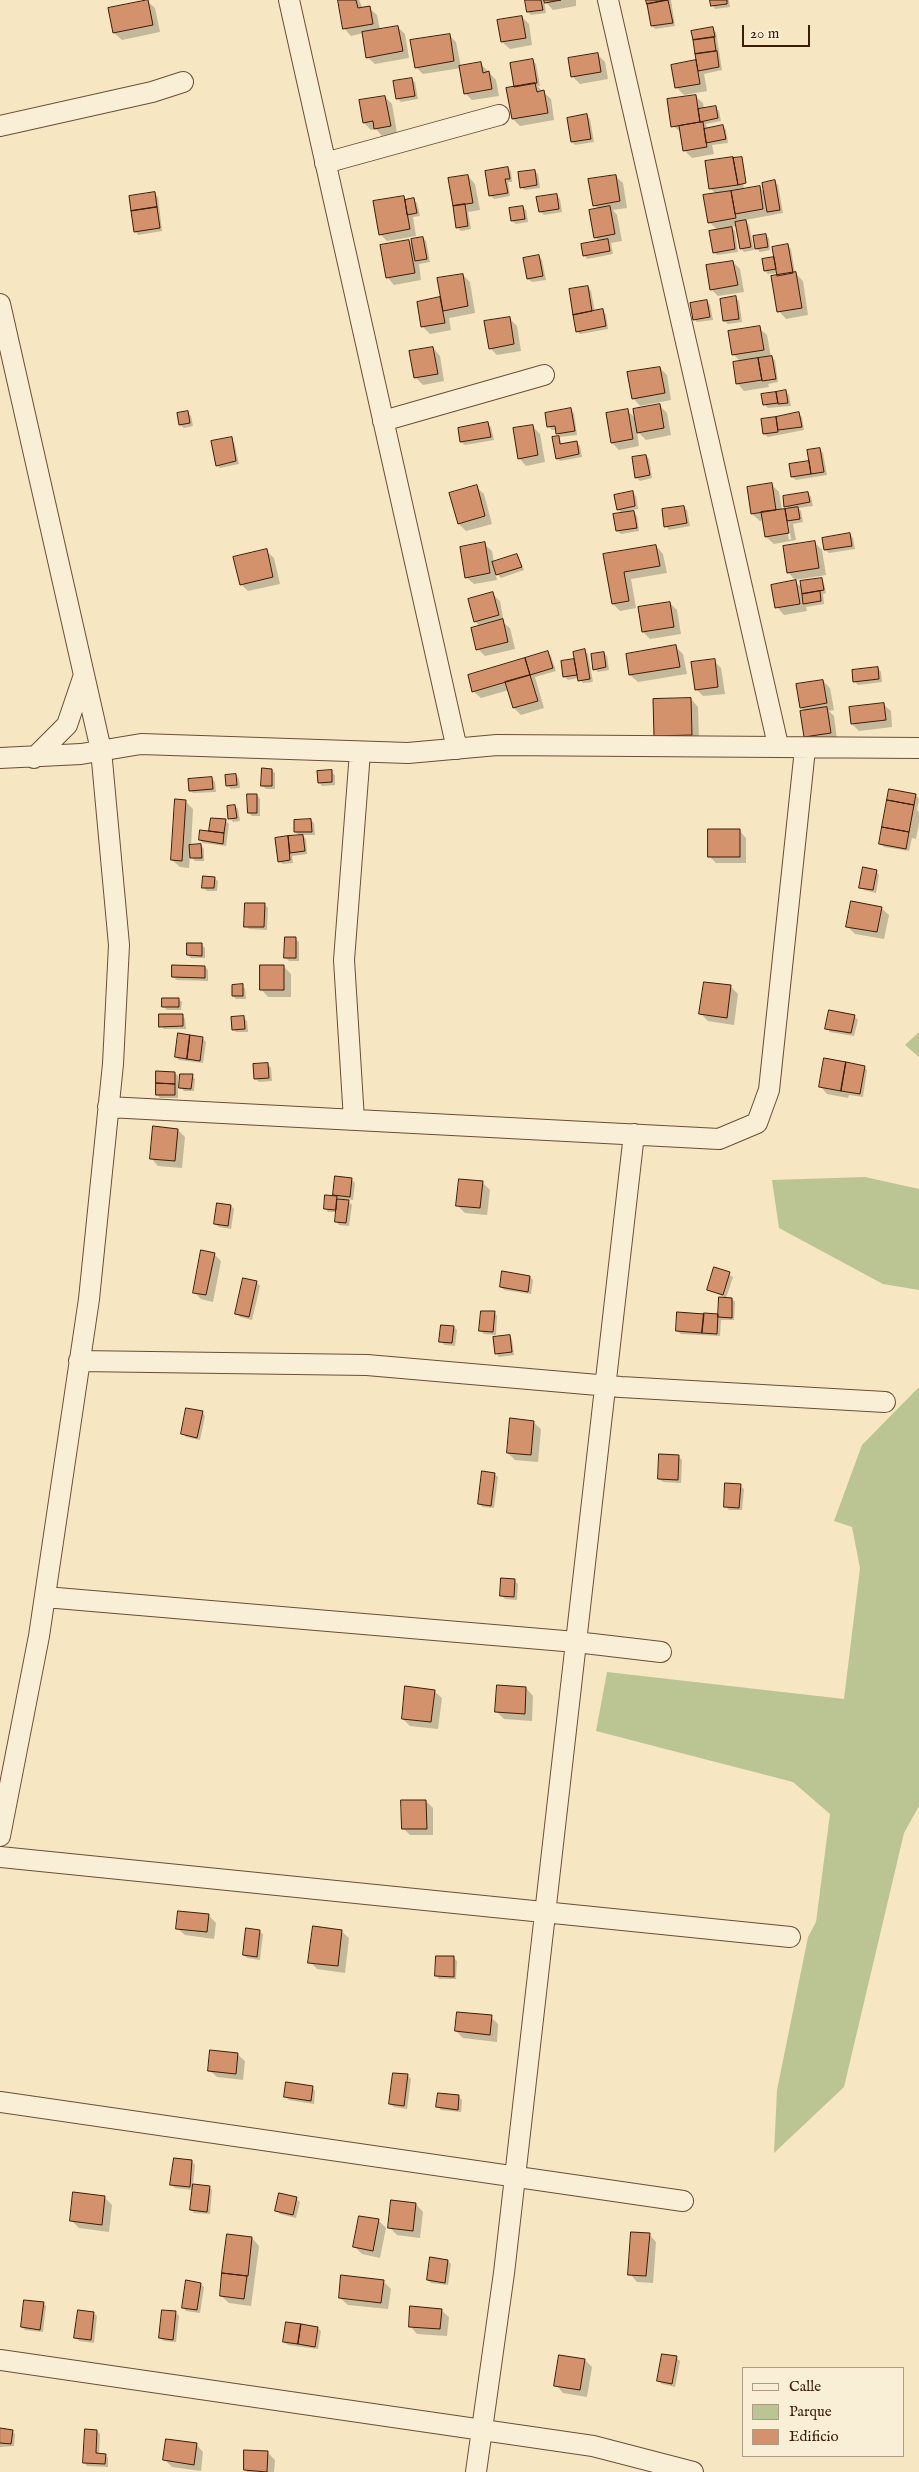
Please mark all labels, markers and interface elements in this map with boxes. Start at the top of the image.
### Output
scale bar [744,15,812,47]
text: 20 m [750,24,779,43]
legend [742,2367,904,2457]
text: Calle [789,2377,821,2396]
text: Parque [789,2402,832,2421]
text: Edificio [789,2427,839,2446]

